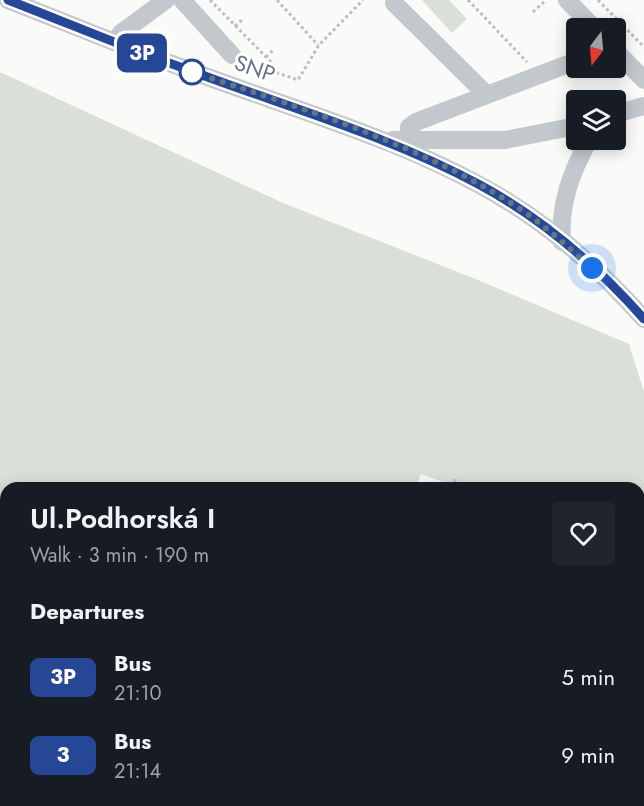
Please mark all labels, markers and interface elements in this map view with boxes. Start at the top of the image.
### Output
north arrow [566,18,626,78]
map controls [566,18,626,150]
line badge: 3P [115,34,169,72]
text: 3P [129,38,155,68]
street label: SNP [230,46,280,90]
unlabelled marker [179,59,205,85]
button: layers [566,90,626,150]
your location [577,253,607,283]
text: Ul.Podhorská I [30,498,215,539]
button: heart [552,502,615,565]
text: Walk · 3 min · 190 m [30,541,209,570]
text: Departures [30,595,144,627]
text: Bus [114,647,151,679]
text: 5 min [562,661,615,693]
text: 3P [50,662,76,692]
text: 21:10 [114,679,161,708]
text: Bus [114,725,151,757]
text: 9 min [561,739,615,771]
text: 3 [56,740,70,770]
text: 21:14 [114,757,161,786]

